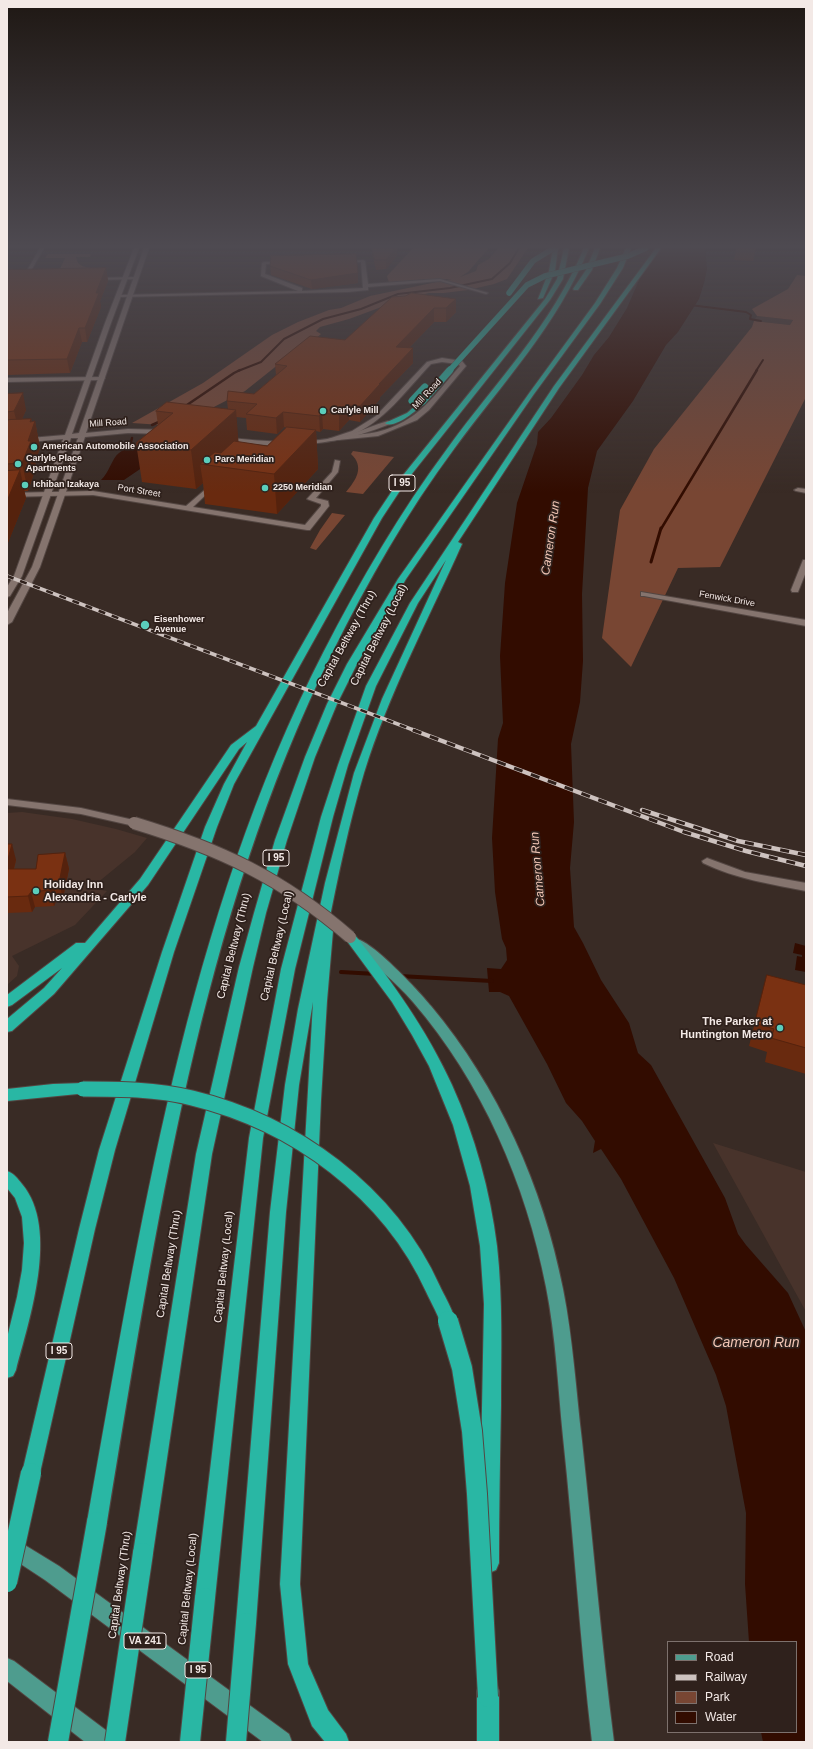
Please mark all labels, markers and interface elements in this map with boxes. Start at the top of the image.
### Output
street label: Mill Road [410,377,444,411]
marker: Carlyle Mill [318,406,328,416]
place label: Carlyle Mill [331,406,379,416]
street label: Mill Road [89,416,127,430]
marker: American Automobile Association [29,442,39,452]
place label: American Automobile Association [42,442,189,452]
place label: Carlyle Place Apartments [26,454,82,475]
marker: Parc Meridian [202,455,212,465]
place label: Parc Meridian [215,455,274,465]
marker: Carlyle Place Apartments [13,459,23,469]
road number: I 95 [389,475,415,491]
marker: Ichiban Izakaya [20,480,30,490]
place label: Ichiban Izakaya [33,480,99,490]
street label: Port Street [117,482,161,500]
marker: 2250 Meridian [260,483,270,493]
place label: 2250 Meridian [273,483,333,493]
water label: Cameron Run [539,500,563,576]
street label: Capital Beltway (Local) [348,582,410,688]
street label: Capital Beltway (Thru) [315,588,379,690]
street label: Fenwick Drive [698,589,756,609]
place label: Eisenhower Avenue [154,615,205,636]
marker: Eisenhower Avenue [139,619,151,631]
water label: Cameron Run [528,831,548,907]
road number: I 95 [263,850,289,866]
place label: Holiday Inn Alexandria - Carlyle [44,878,147,904]
marker: Holiday Inn Alexandria - Carlyle [31,886,41,896]
street label: Capital Beltway (Local) [258,890,296,1002]
street label: Capital Beltway (Thru) [214,892,254,1000]
place label: The Parker at Huntington Metro [680,1015,772,1041]
marker: The Parker at Huntington Metro [775,1023,785,1033]
street label: Capital Beltway (Thru) [154,1209,184,1319]
street label: Capital Beltway (Local) [212,1210,236,1324]
water label: Cameron Run [712,1335,800,1351]
road number: I 95 [46,1343,72,1359]
street label: Capital Beltway (Thru) [106,1530,134,1640]
street label: Capital Beltway (Local) [176,1532,200,1646]
road number: VA 241 [124,1633,166,1649]
legend [667,1641,797,1733]
text: Road [705,1650,734,1664]
road number: I 95 [185,1662,211,1678]
text: Railway [705,1670,747,1684]
text: Park [705,1690,730,1704]
text: Water [705,1710,737,1724]

